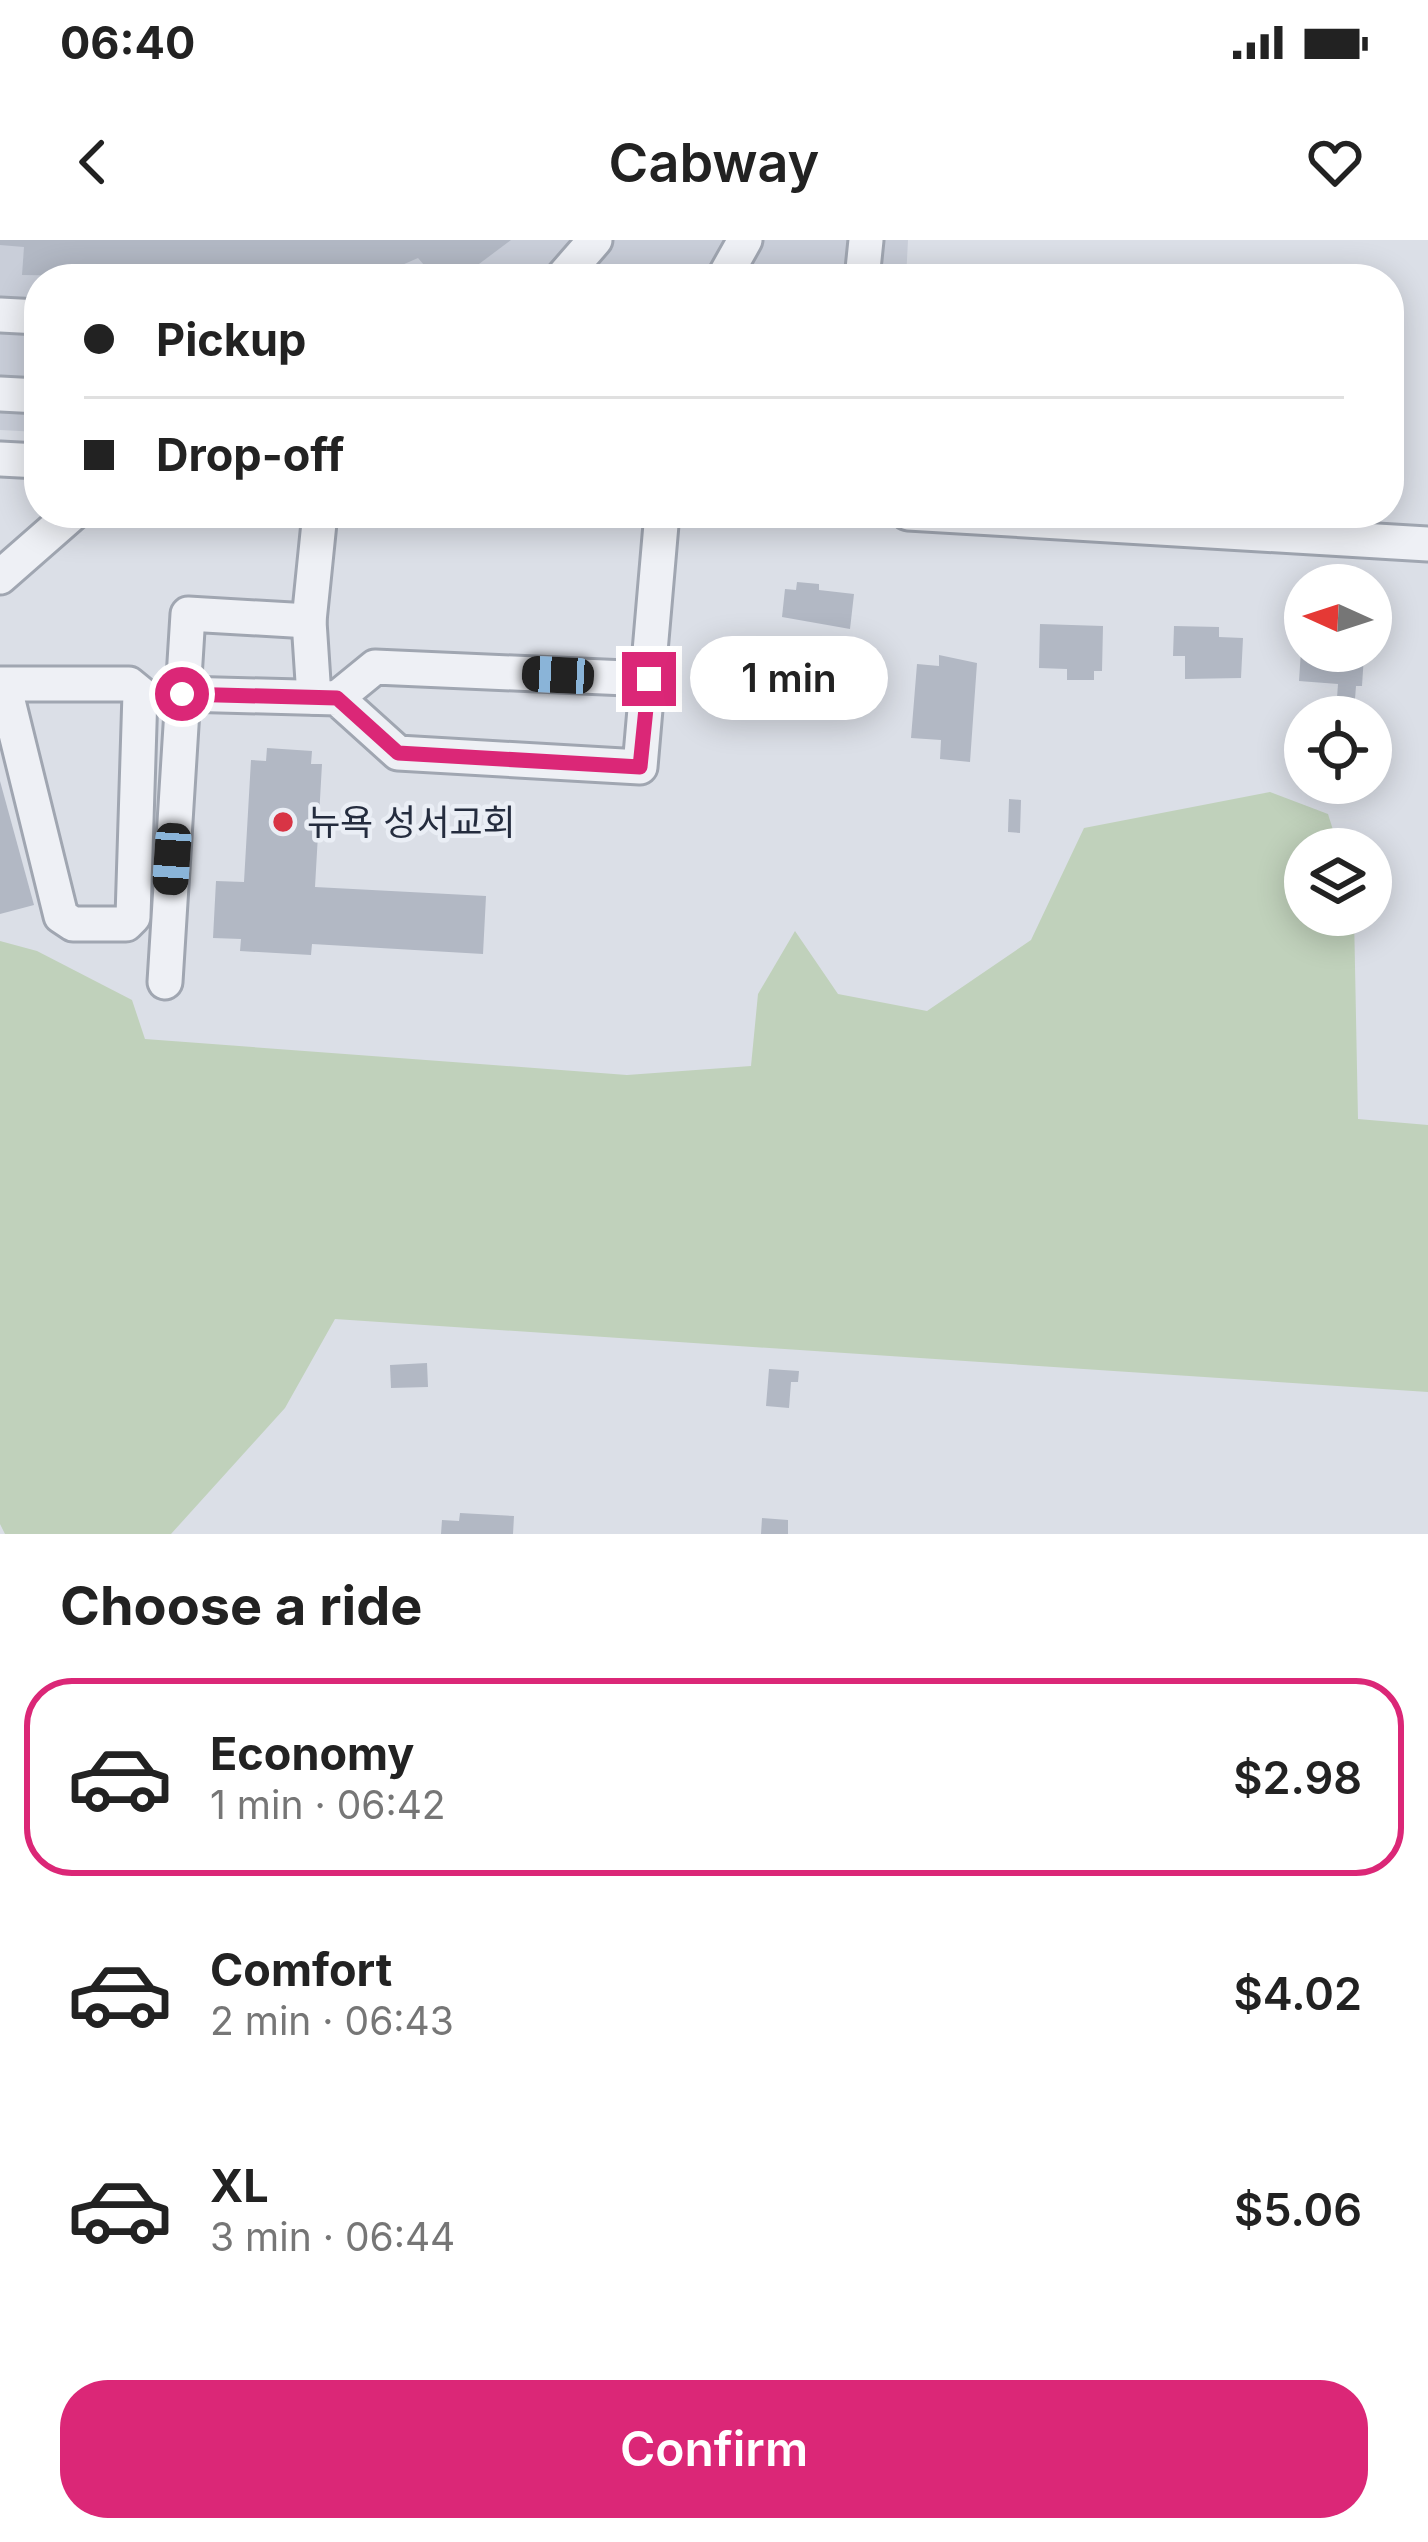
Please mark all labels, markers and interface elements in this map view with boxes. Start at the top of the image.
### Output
text: 06:40 [60,15,195,70]
icon: back [60,129,126,195]
icon: heart [1302,129,1368,195]
text: Cabway [609,130,819,195]
text: Pickup [156,312,306,367]
text: Drop-off [156,427,344,482]
north arrow [1284,564,1392,672]
map controls [1284,564,1392,936]
callout: 1 min [691,637,889,721]
route end [622,652,676,706]
text: 1 min [741,654,837,701]
car [521,655,595,695]
route start [155,667,209,721]
button: locate [1284,696,1392,804]
place label: 뉴욕 성서교회 [307,800,516,844]
marker: 뉴욕 성서교회 [270,809,296,835]
car [152,822,192,896]
button: layers [1284,828,1392,936]
text: Choose a ride [60,1573,422,1638]
icon: car [66,1723,174,1831]
text: Economy [210,1726,414,1781]
text: $2.98 [1233,1750,1362,1805]
text: 1 min · 06:42 [210,1781,446,1828]
icon: car [66,1939,174,2047]
text: Comfort [210,1942,392,1997]
text: $4.02 [1233,1966,1362,2021]
text: 2 min · 06:43 [210,1997,454,2044]
icon: car [66,2155,174,2263]
text: XL [210,2158,269,2213]
text: $5.06 [1234,2182,1362,2237]
text: 3 min · 06:44 [210,2213,455,2260]
button: Confirm [60,2380,1368,2518]

